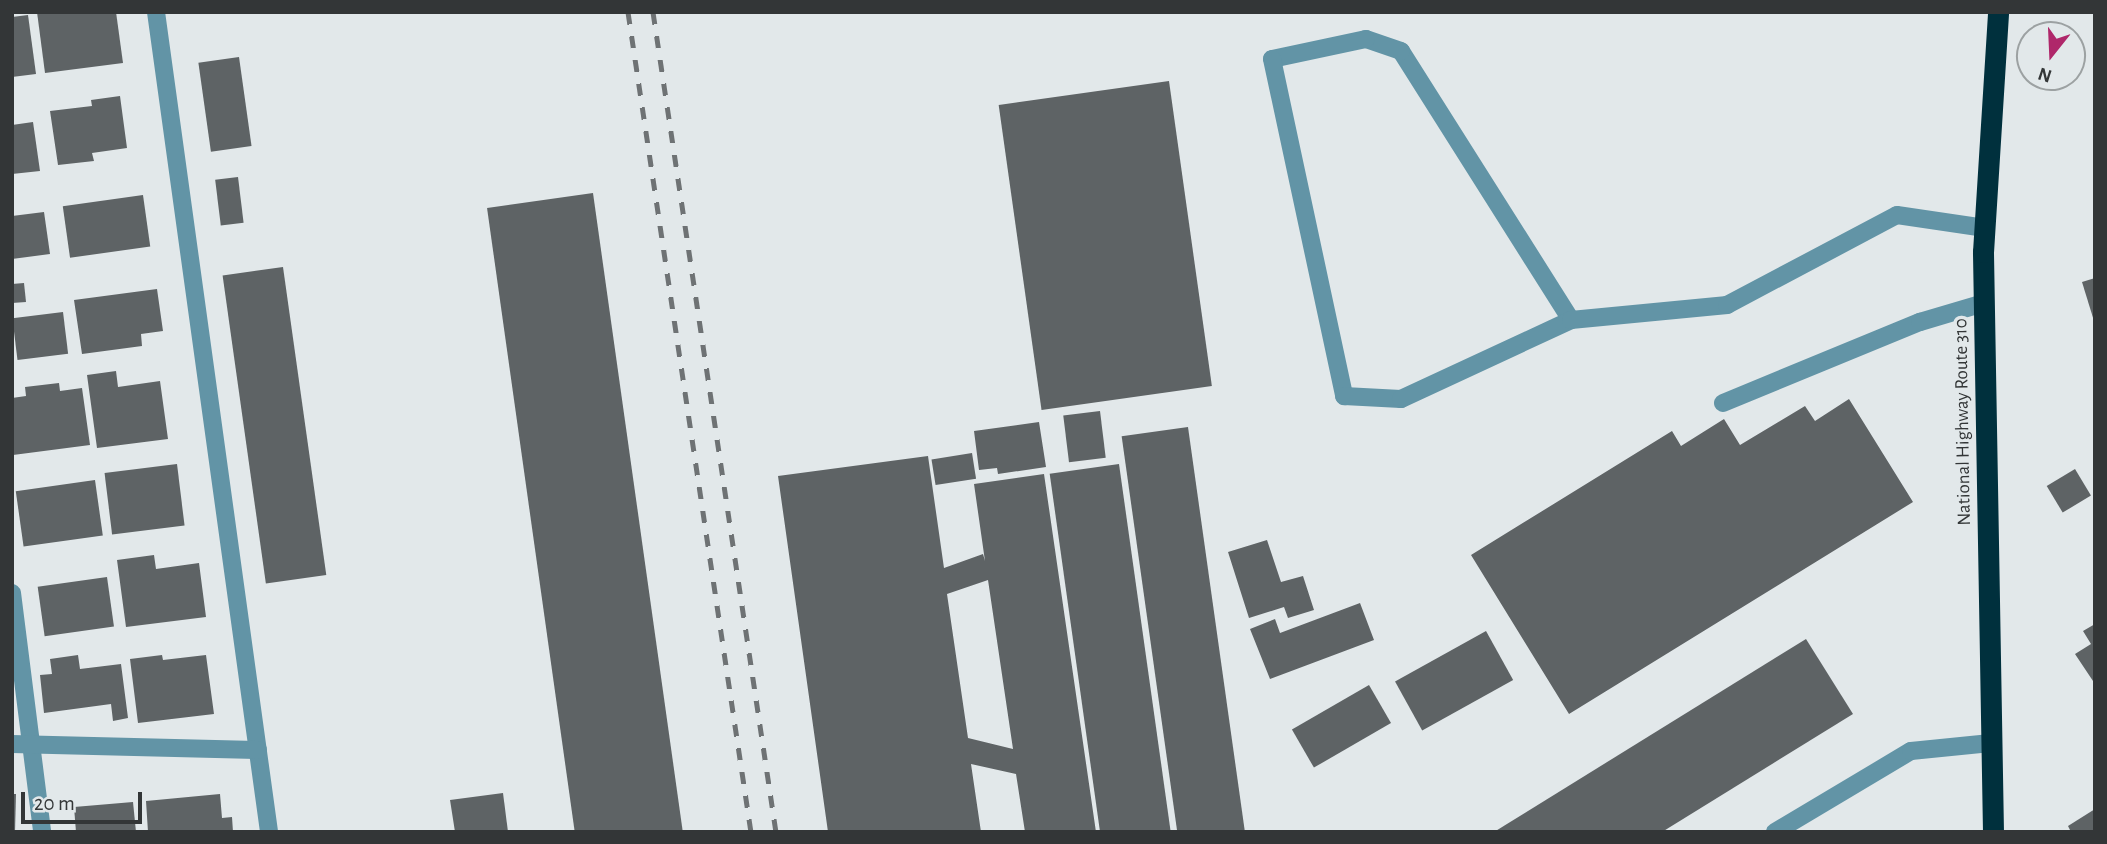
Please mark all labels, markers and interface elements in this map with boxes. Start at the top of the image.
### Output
north arrow [2016,21,2086,91]
text: N [2036,63,2054,86]
street label: National Highway Route 310 [1950,318,1976,526]
scale bar [24,778,145,822]
text: 20 m [34,793,75,814]

